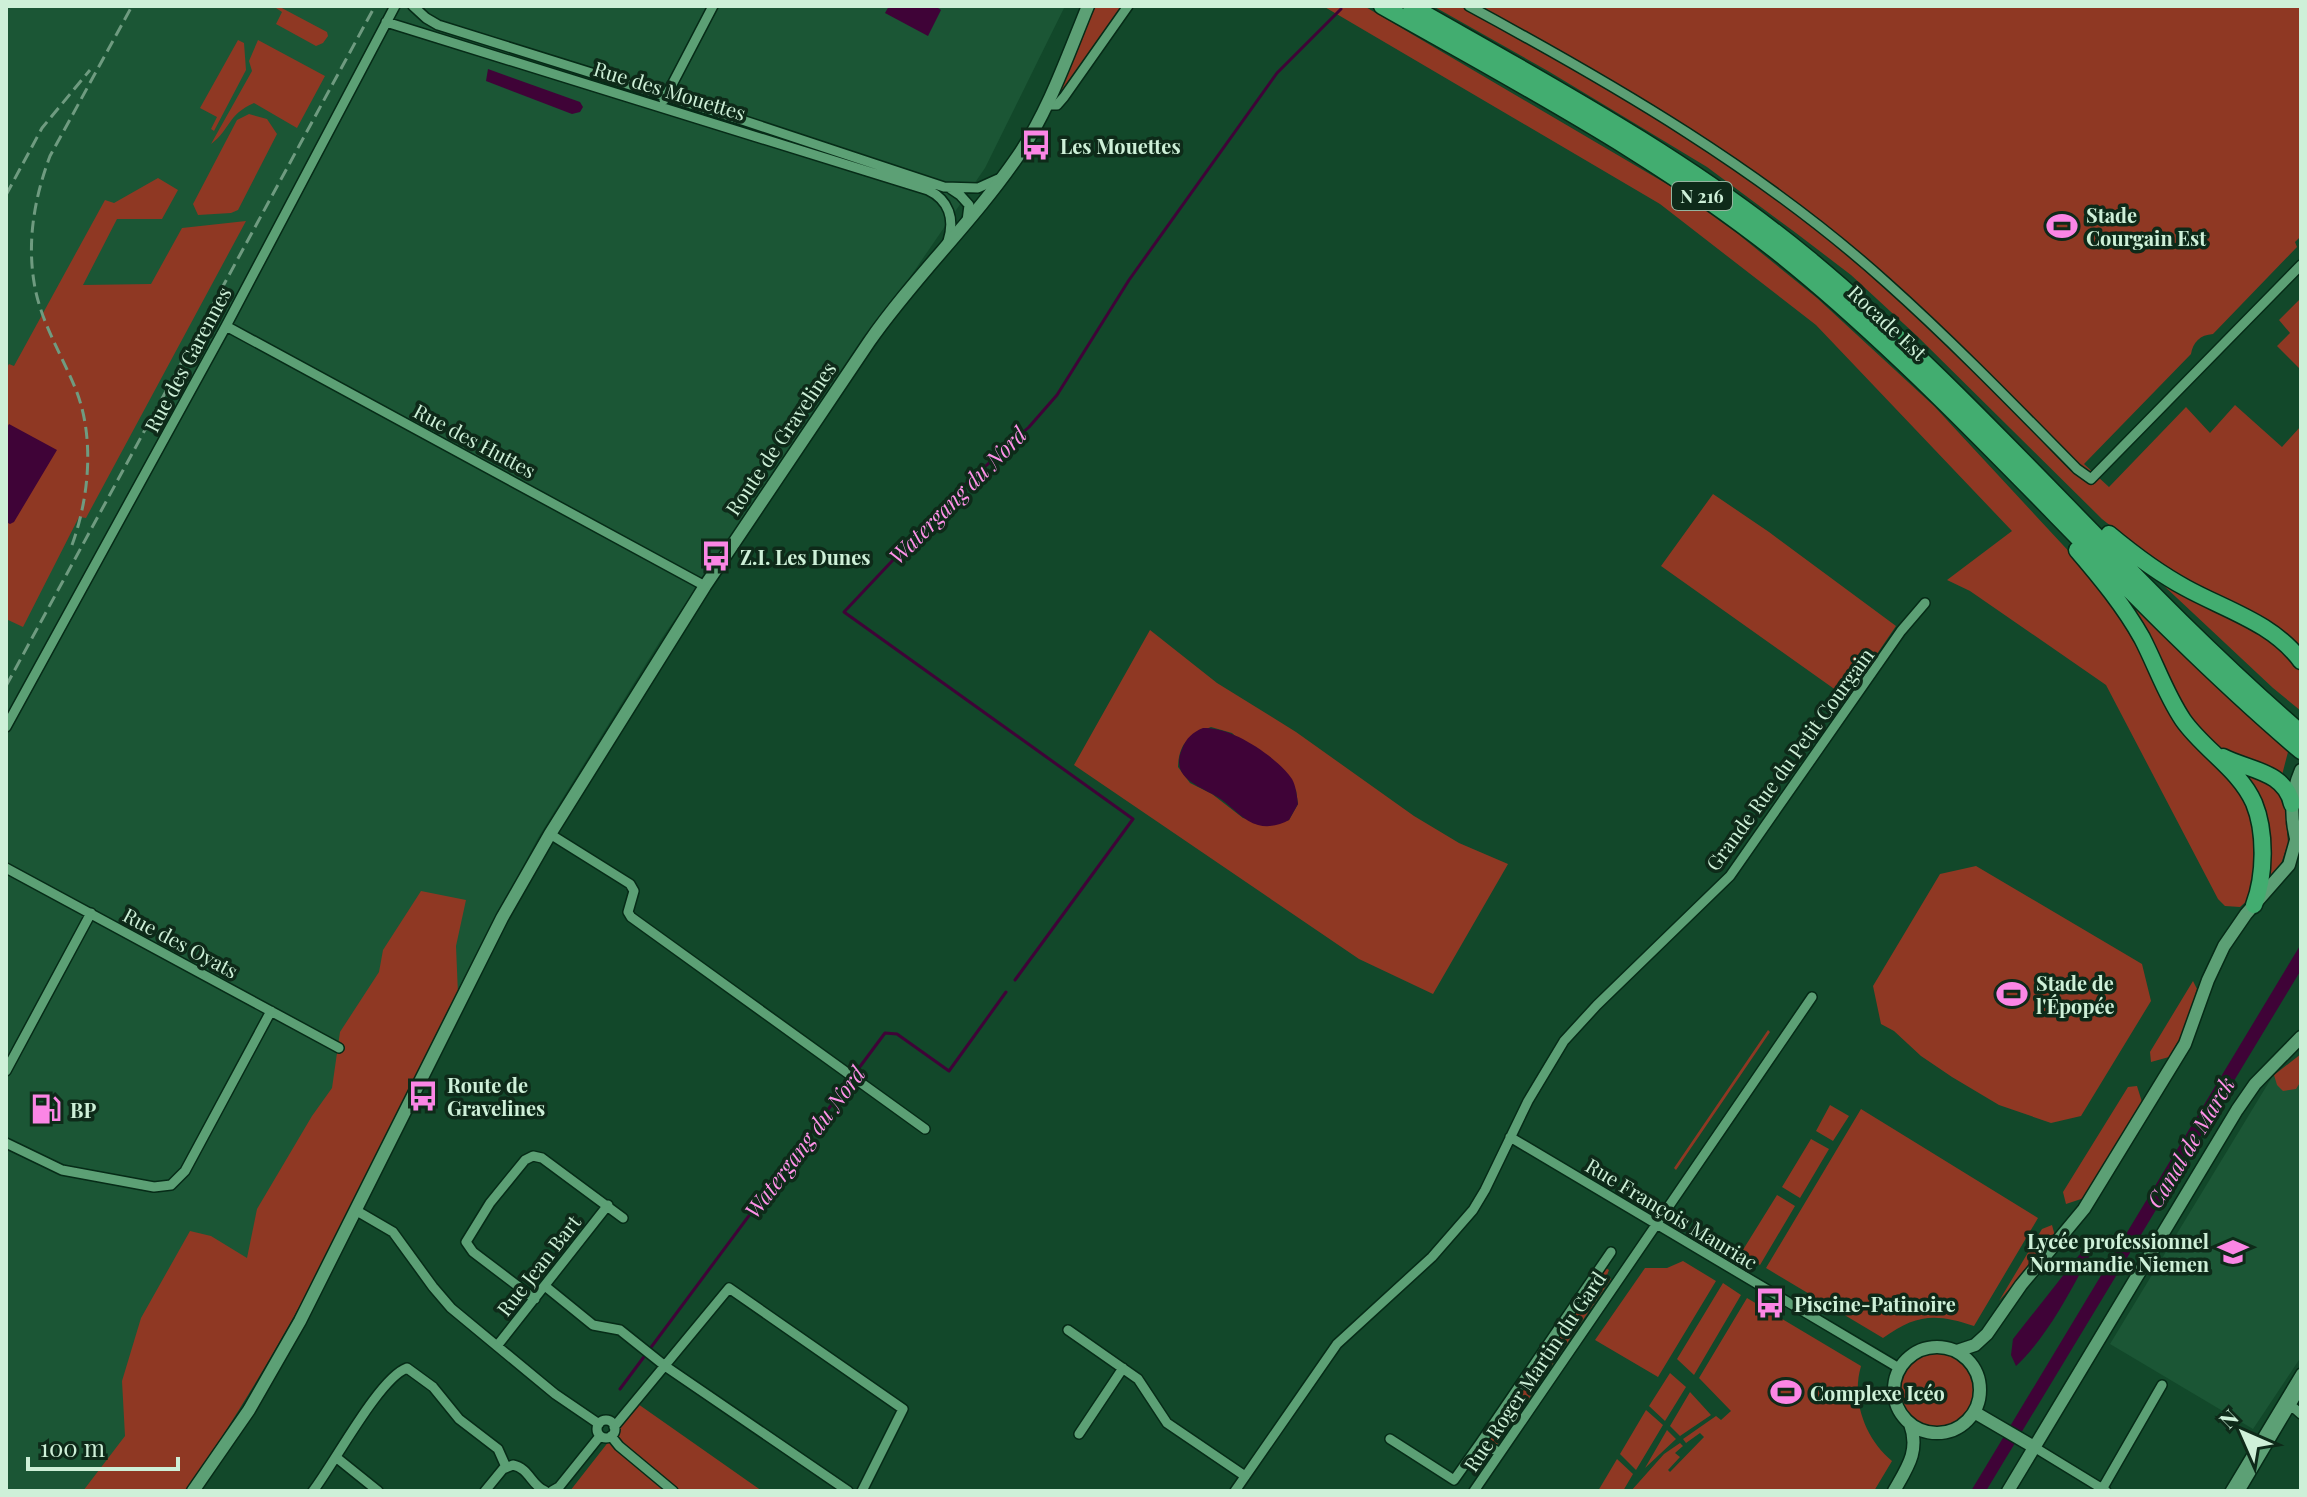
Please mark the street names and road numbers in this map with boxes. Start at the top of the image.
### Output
street label: Rue des Mouettes [591,54,749,126]
road number: N 216 [1672,182,1732,210]
street label: Rocade Est [1843,279,1934,366]
street label: Rue des Garennes [137,282,237,436]
street label: Route de Gravelines [719,356,841,520]
street label: Rue des Huttes [409,397,541,483]
street label: Grande Rue du Petit Courgain [1699,642,1879,876]
street label: Rue des Oyats [119,900,243,984]
street label: Rue François Mauriac [1581,1151,1763,1275]
street label: Rue Jean Bart [490,1208,587,1321]
street label: Rue Roger Martin du Gard [1457,1265,1611,1476]

